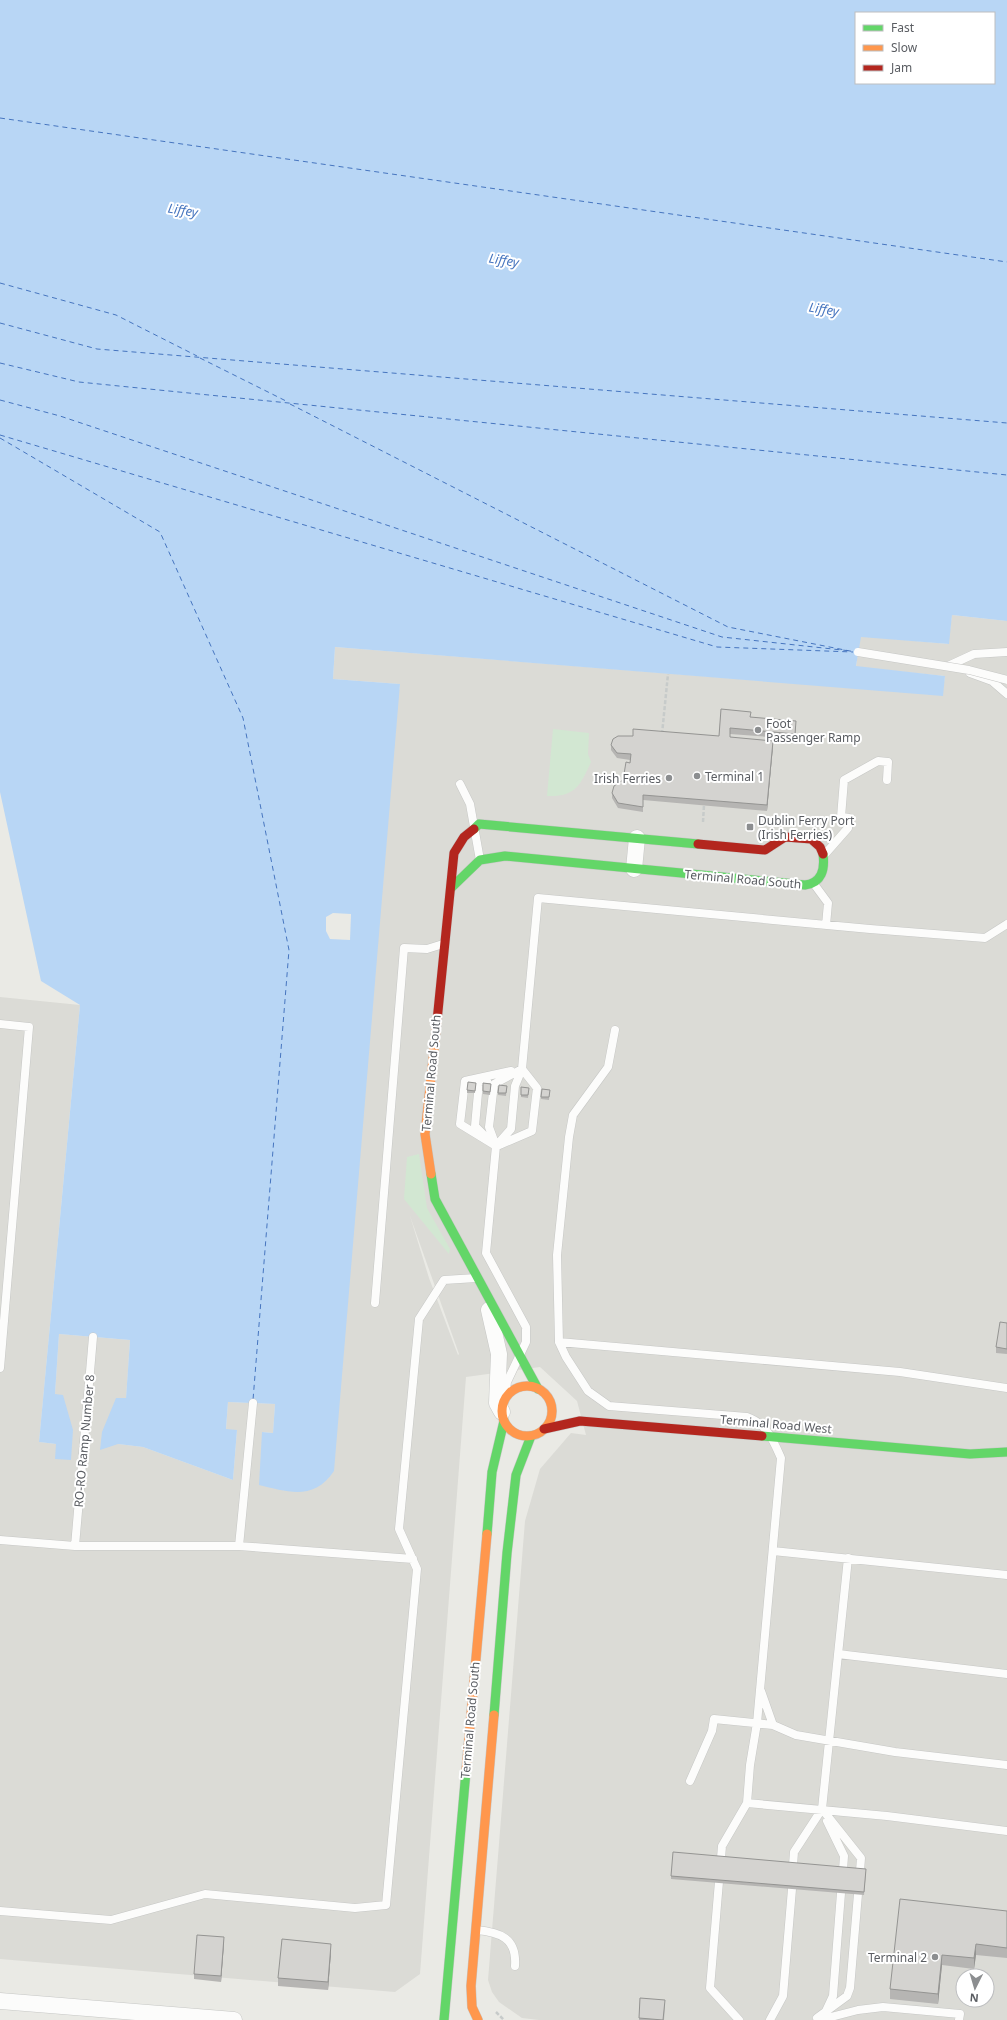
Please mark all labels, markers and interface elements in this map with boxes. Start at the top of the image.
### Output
legend [855,12,995,84]
text: Fast [891,19,915,36]
text: Slow [891,39,918,56]
text: Jam [890,59,912,76]
water label: Liffey [167,199,200,221]
water label: Liffey [488,249,521,271]
water label: Liffey [808,298,841,320]
place label: Foot Passenger Ramp [766,715,861,746]
marker: Foot Passenger Ramp [753,725,763,735]
place label: Terminal 1 [705,768,764,785]
place label: Irish Ferries [594,770,661,787]
marker: Terminal 1 [692,771,702,781]
marker: Irish Ferries [664,773,674,783]
place label: Dublin Ferry Port (Irish Ferries) [758,812,855,843]
marker: Dublin Ferry Port (Irish Ferries) [745,822,755,832]
street label: Terminal Road South [684,865,802,893]
street label: Terminal Road South [417,1014,445,1132]
street label: RO-RO Ramp Number 8 [70,1374,98,1508]
street label: Terminal Road West [719,1411,833,1437]
street label: Terminal Road South [456,1661,484,1779]
place label: Terminal 2 [868,1949,927,1966]
marker: Terminal 2 [930,1952,940,1962]
north arrow [955,1968,995,2008]
text: N [969,1991,979,2006]

